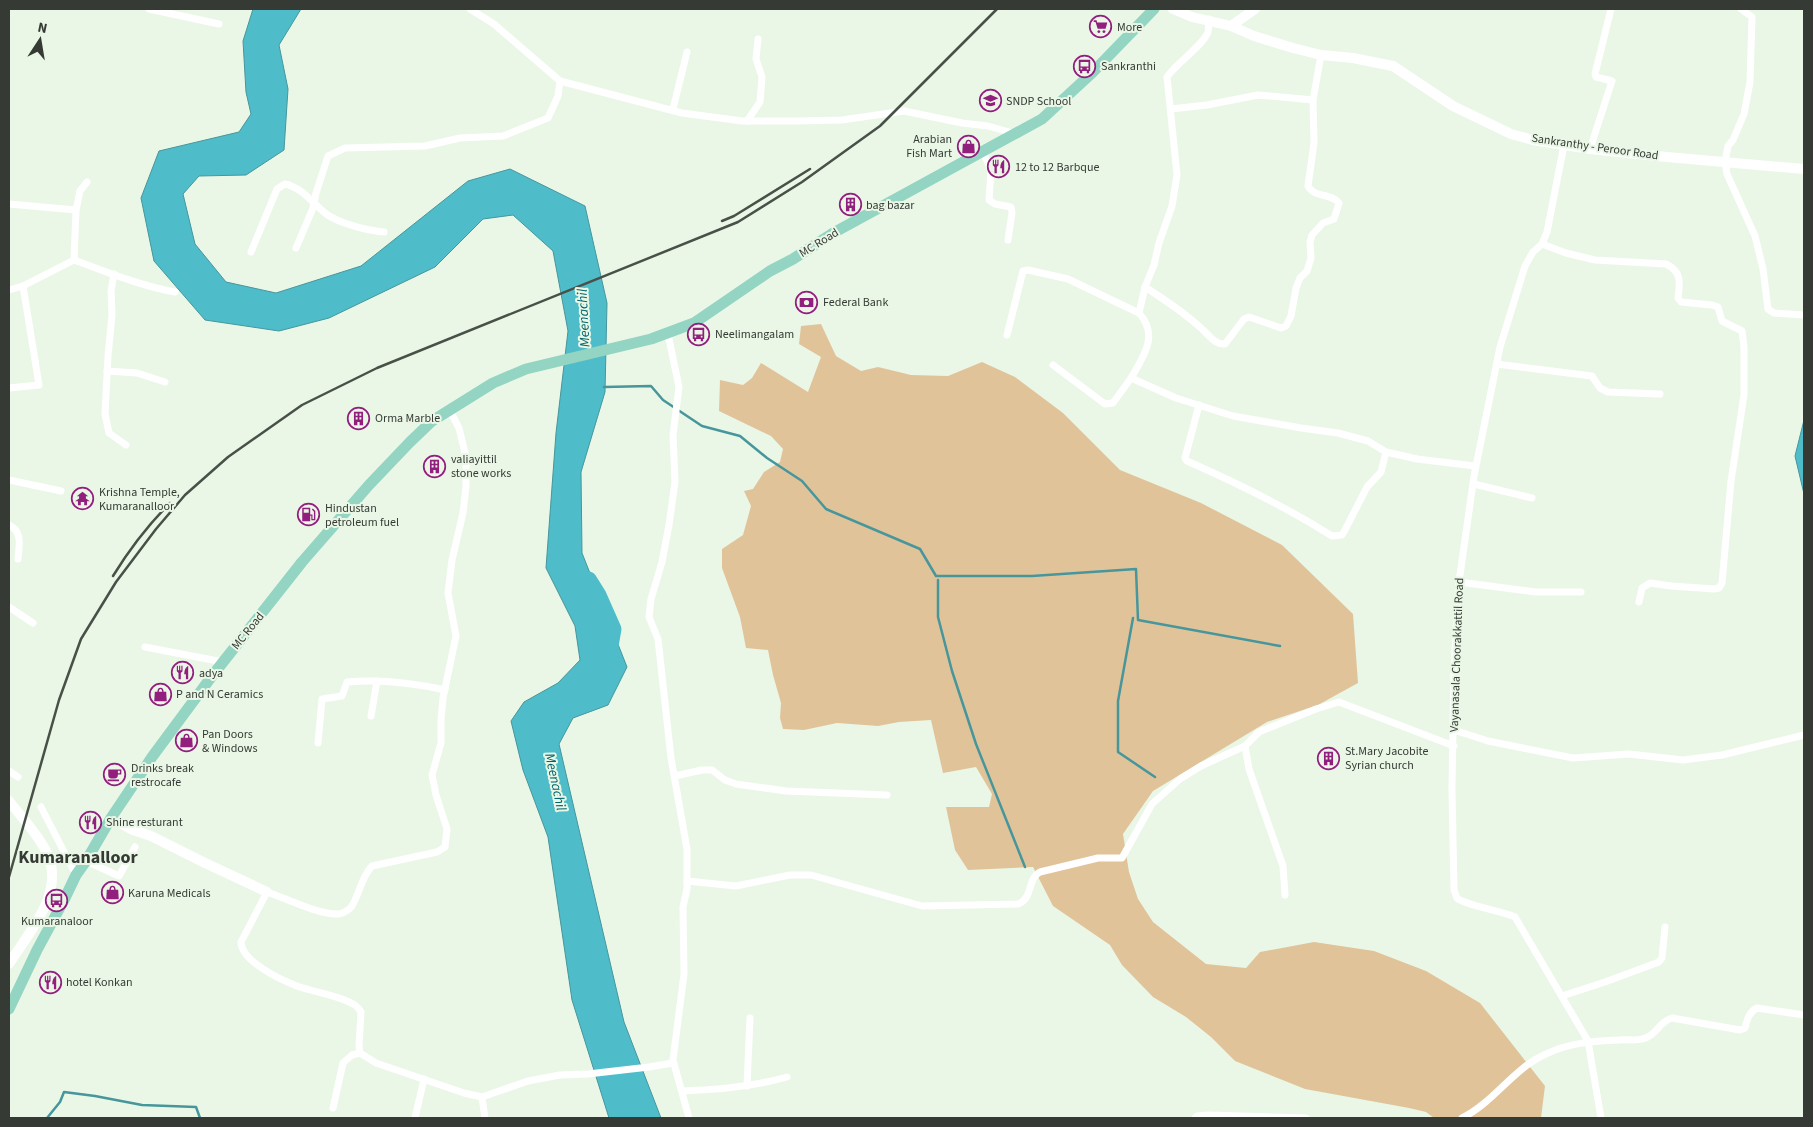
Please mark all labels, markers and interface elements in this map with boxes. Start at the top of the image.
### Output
north arrow [15,15,65,65]
supermarket icon: More [1089,15,1113,39]
text: N [36,18,49,39]
place label: More [1117,19,1142,36]
bus stop icon: Sankranthi [1073,54,1097,78]
place label: Sankranthi [1101,58,1156,75]
school or university icon: SNDP School [978,89,1002,113]
place label: SNDP School [1006,93,1071,110]
street label: Sankranthy - Peroor Road [1530,130,1660,164]
place label: Arabian Fish Mart [906,131,952,162]
shop icon: Arabian Fish Mart [956,134,980,158]
restaurant icon: 12 to 12 Barbque [987,155,1011,179]
place label: 12 to 12 Barbque [1015,159,1100,176]
building icon: bag bazar [838,193,862,217]
place label: bag bazar [866,197,915,214]
street label: MC Road [796,224,842,262]
water label: Meenachil [572,288,596,348]
bank icon: Federal Bank [795,290,819,314]
place label: Federal Bank [823,294,888,311]
bus stop icon: Neelimangalam [687,322,711,346]
place label: Neelimangalam [715,326,794,343]
building icon: Orma Marble [347,406,371,430]
place label: Orma Marble [375,410,440,427]
place label: valiayittil stone works [451,451,511,482]
building icon: valiayittil stone works [423,454,447,478]
place label: Krishna Temple, Kumaranalloor [99,484,180,515]
temple icon: Krishna Temple, Kumaranalloor [71,487,95,511]
place label: Hindustan petroleum fuel [325,500,399,531]
fuel station icon: Hindustan petroleum fuel [297,503,321,527]
street label: Vayanasala Choorakkattil Road [1446,577,1468,733]
street label: MC Road [228,609,268,653]
restaurant icon: adya [171,661,195,685]
place label: adya [199,665,223,682]
shop icon: P and N Ceramics [148,682,172,706]
place label: P and N Ceramics [176,686,263,703]
place label: Pan Doors & Windows [202,726,257,757]
shop icon: Pan Doors & Windows [174,729,198,753]
place label: St.Mary Jacobite Syrian church [1345,743,1428,774]
building icon: St.Mary Jacobite Syrian church [1317,746,1341,770]
water label: Meenachil [539,751,571,813]
place label: Drinks break restrocafe [131,760,194,791]
cafe icon: Drinks break restrocafe [103,763,127,787]
restaurant icon: Shine resturant [78,810,102,834]
place label: Shine resturant [106,814,183,831]
district label: Kumaranalloor [18,845,139,870]
shop icon: Karuna Medicals [100,881,124,905]
place label: Karuna Medicals [128,885,210,902]
bus stop icon: Kumaranaloor [45,888,69,912]
place label: Kumaranaloor [21,913,94,930]
restaurant icon: hotel Konkan [38,970,62,994]
place label: hotel Konkan [66,974,133,991]

